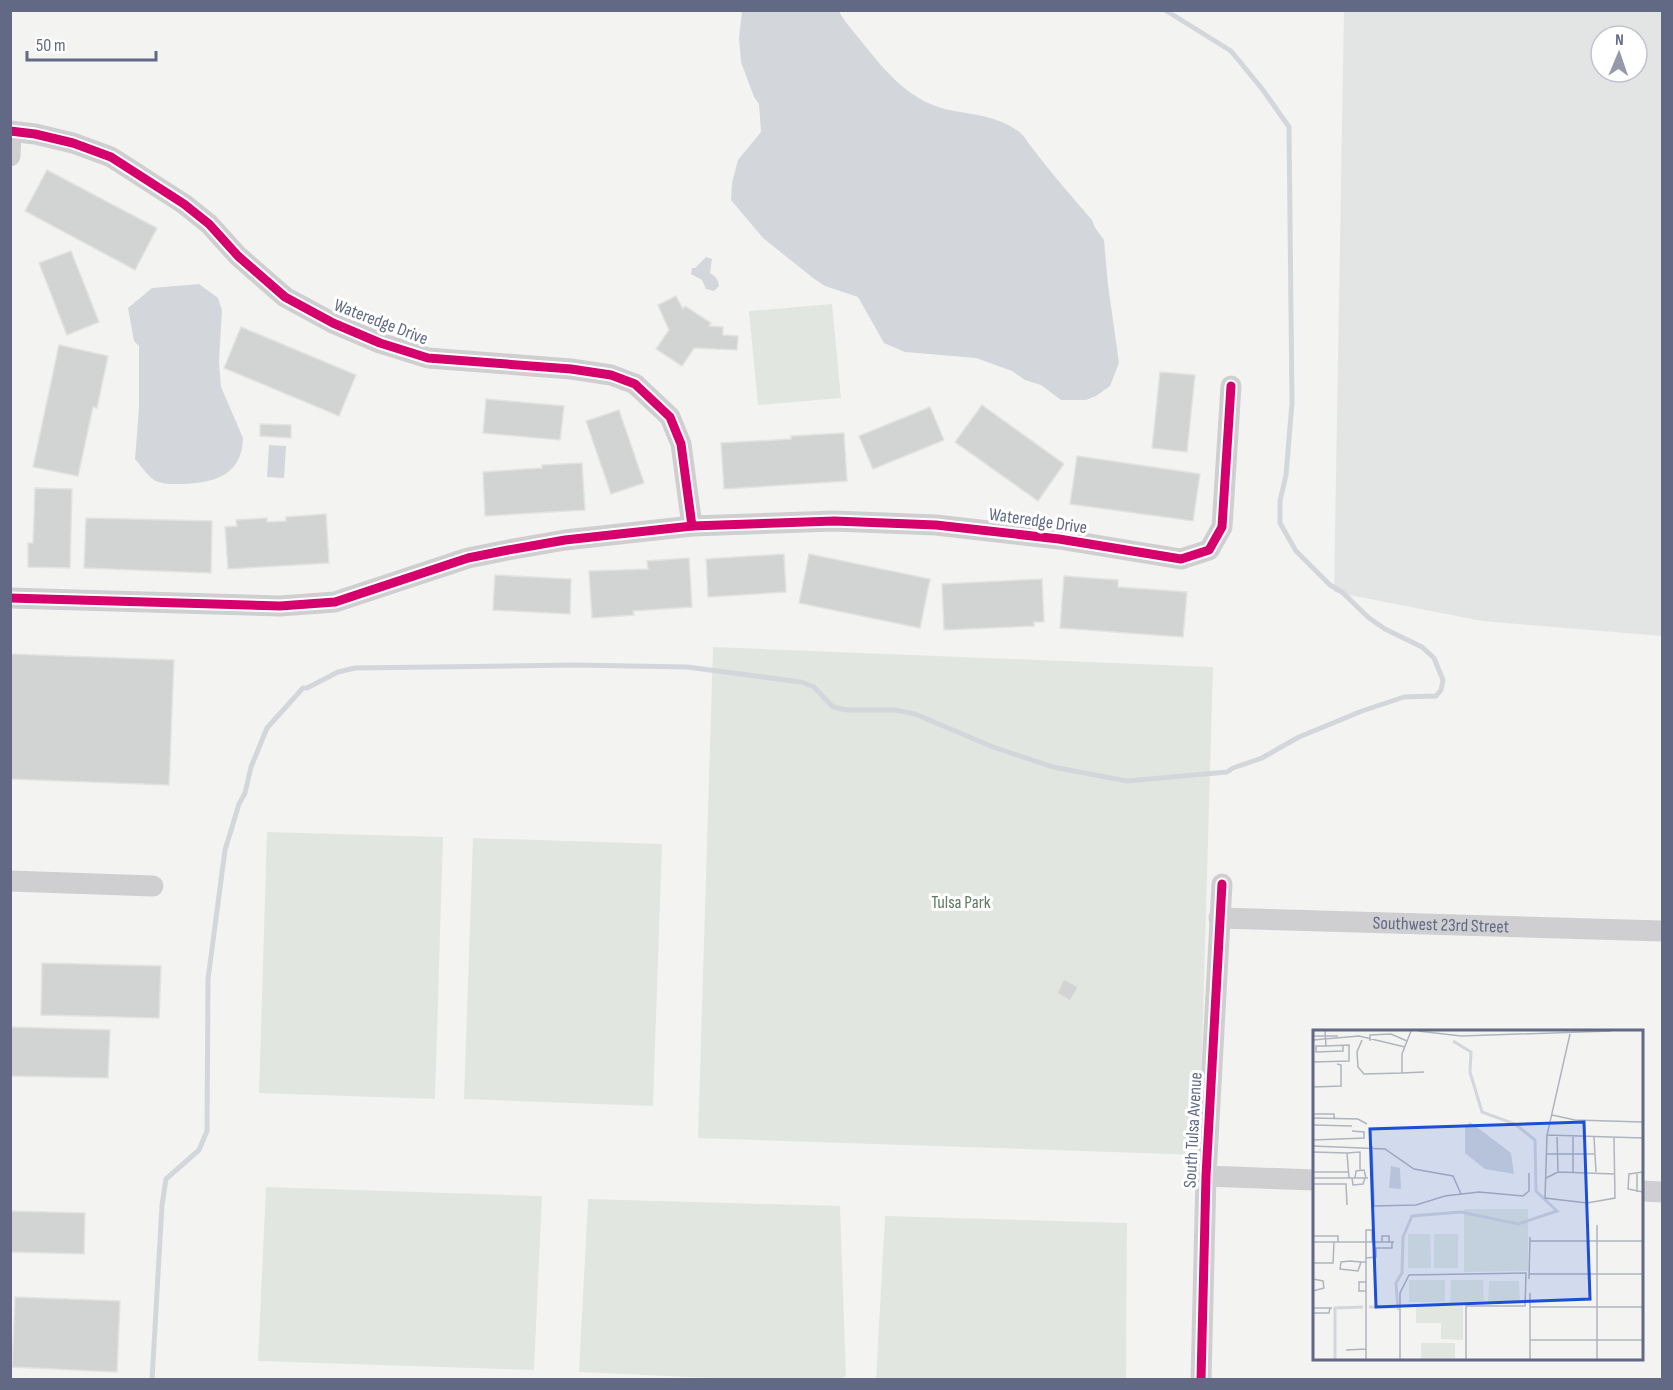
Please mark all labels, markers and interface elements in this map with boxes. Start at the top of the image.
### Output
scale bar [27,24,156,62]
north arrow [1589,24,1649,84]
text: N [1615,31,1624,50]
text: 50 m [36,35,66,56]
street label: Wateredge Drive [331,294,431,350]
street label: Wateredge Drive [988,504,1088,538]
park label: Tulsa Park [931,892,991,913]
street label: Southwest 23rd Street [1372,912,1510,937]
inset map [1313,1030,1643,1360]
street label: South Tulsa Avenue [1179,1072,1207,1188]

